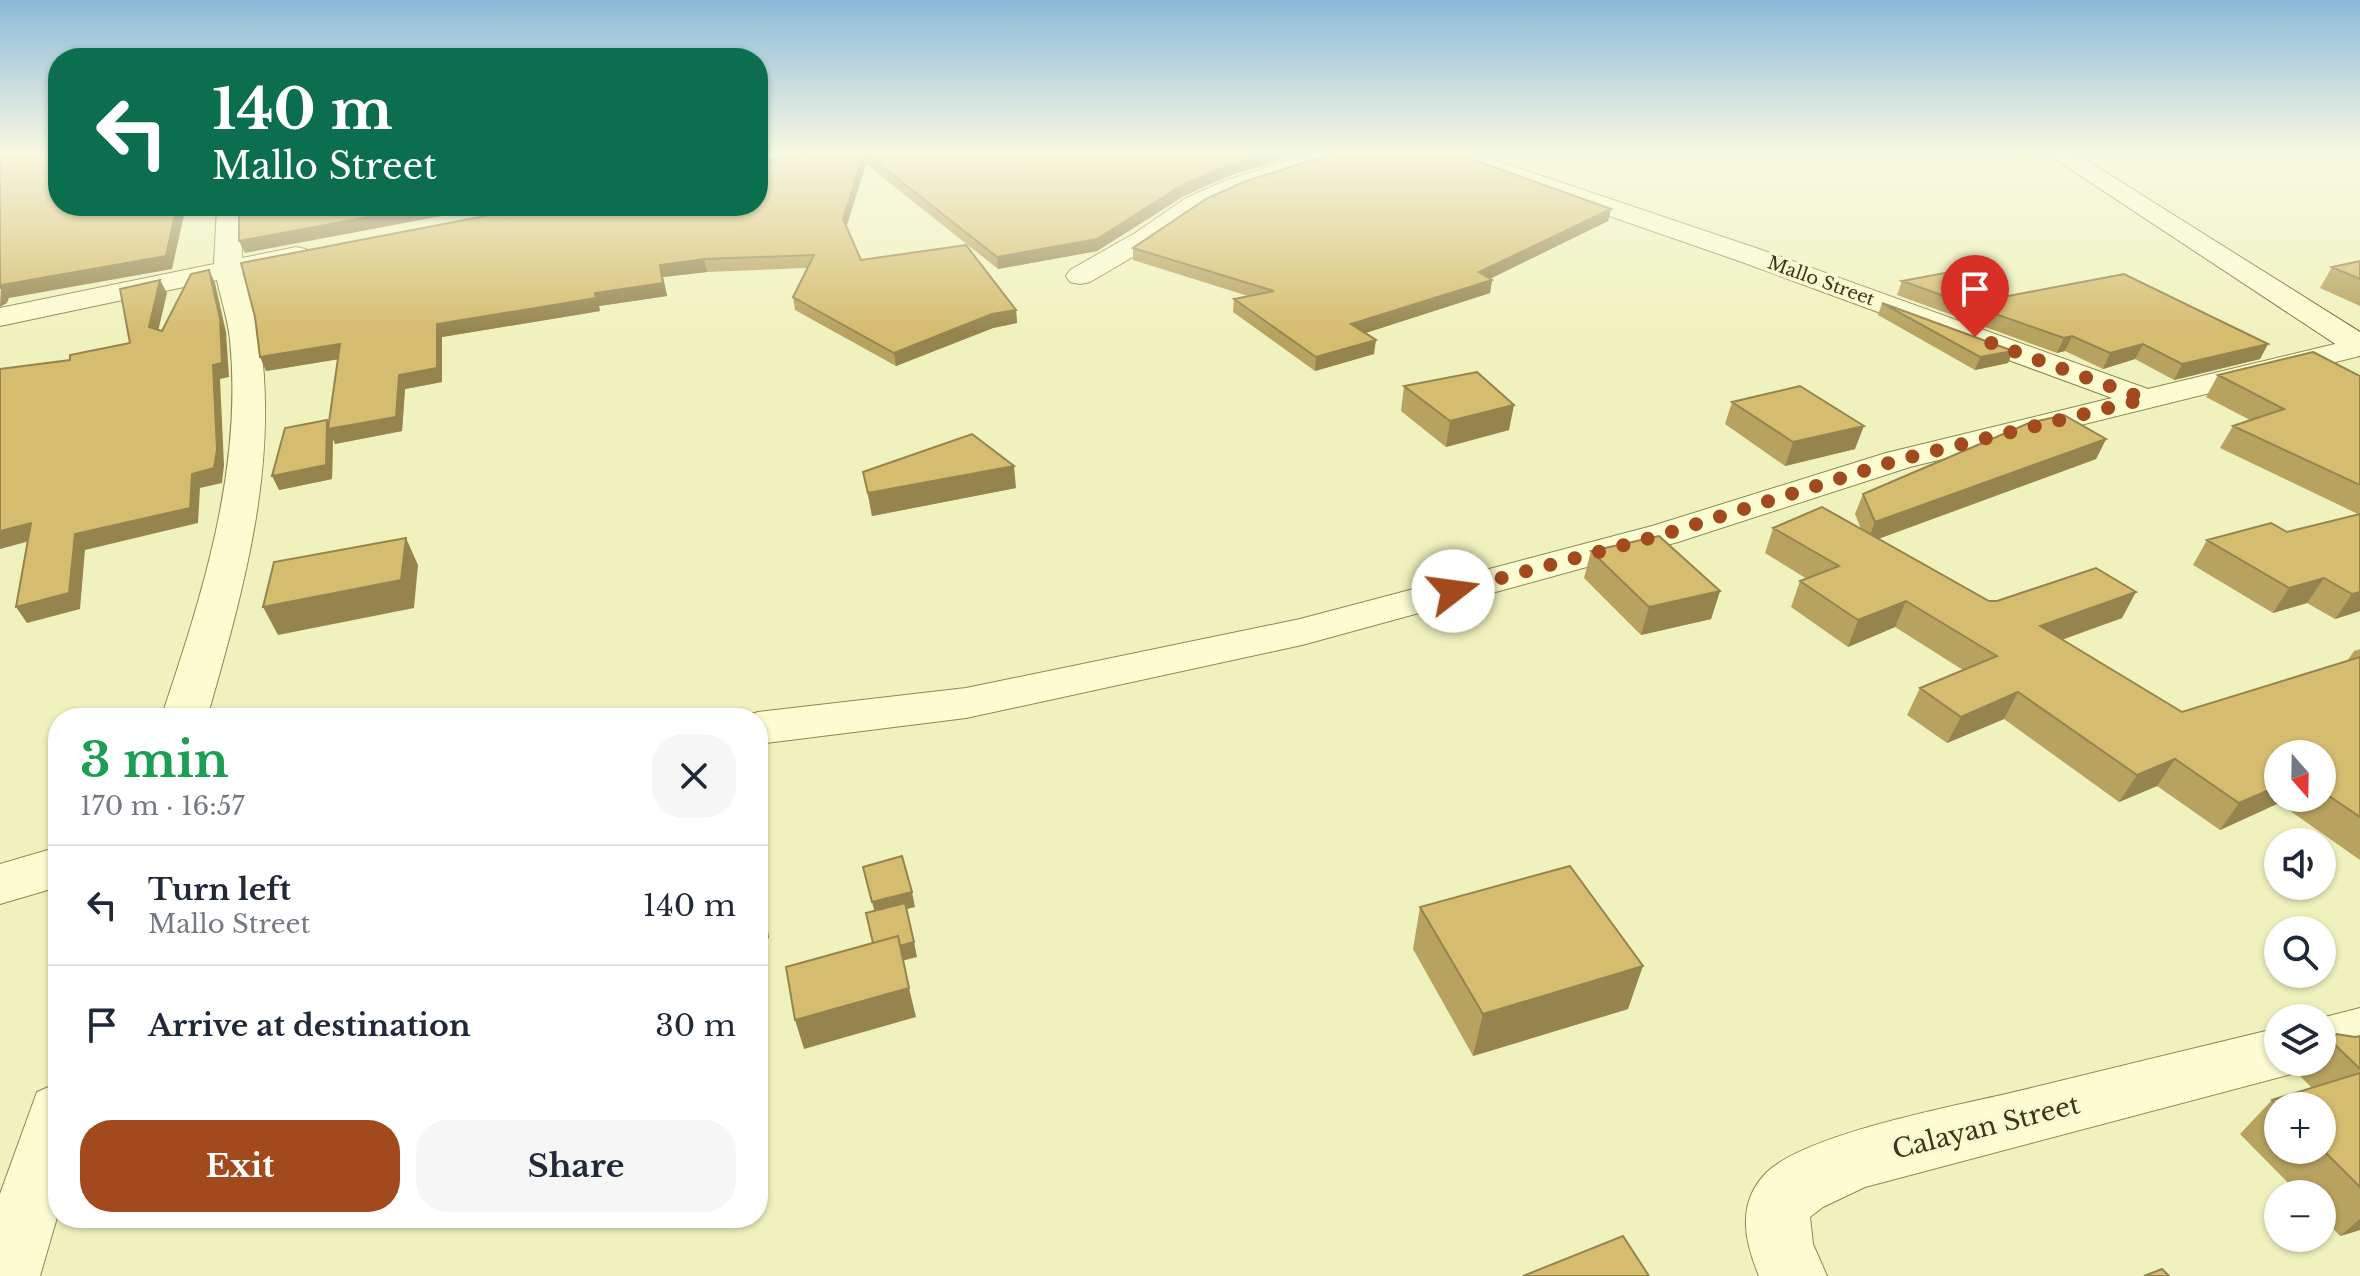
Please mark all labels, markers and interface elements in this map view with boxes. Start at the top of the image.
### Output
text: 140 m [212,75,393,144]
icon: left [80,80,184,184]
text: Mallo Street [212,144,437,189]
street label: Mallo Street [1764,251,1878,311]
pin [1941,255,2009,337]
icon: arrive [1953,267,1997,311]
position arrow [1411,549,1495,633]
text: 3 min [80,730,229,790]
button: close [652,734,736,818]
north arrow [2264,740,2336,812]
map controls [2264,740,2336,1252]
text: 170 m · 16:57 [80,790,244,822]
button: sound [2264,828,2336,900]
text: Turn left [148,871,291,908]
icon: left [80,883,124,927]
text: 140 m [643,887,736,924]
text: Mallo Street [148,908,310,940]
button: search [2264,916,2336,988]
icon: arrive [80,1003,124,1047]
button: layers [2264,1004,2336,1076]
text: Arrive at destination [148,1007,471,1044]
text: 30 m [655,1007,736,1044]
street label: Calayan Street [1889,1088,2083,1166]
button: + [2264,1092,2336,1164]
button: Exit [80,1120,400,1212]
button: Share [416,1120,736,1212]
button: − [2264,1180,2336,1252]

